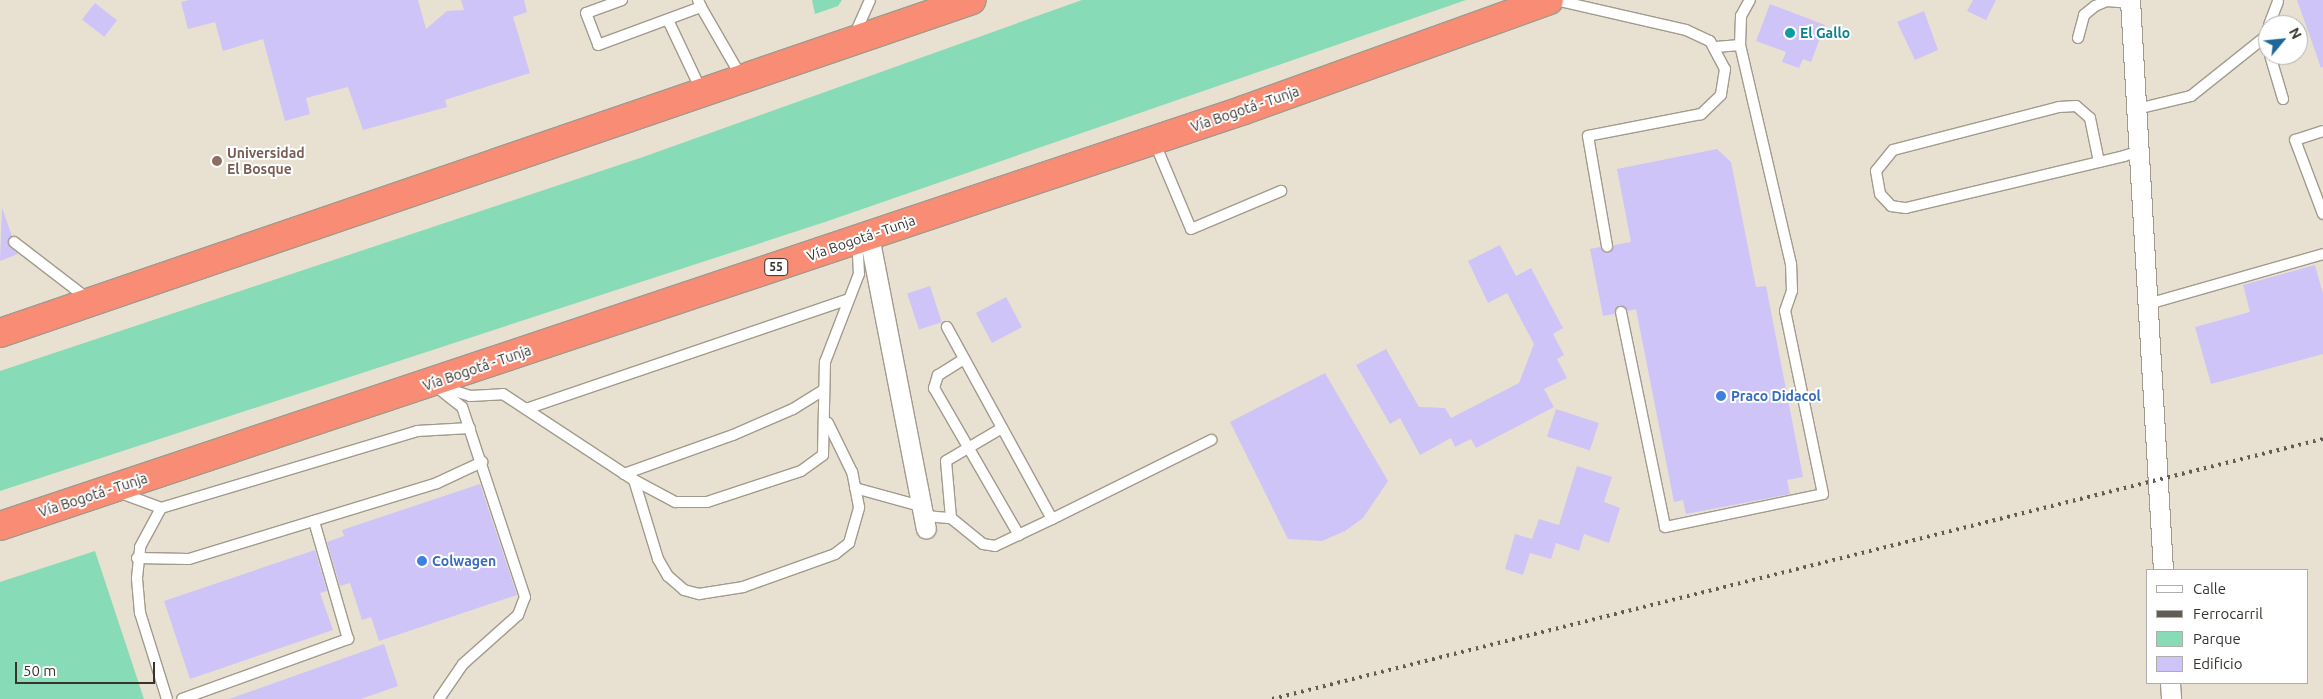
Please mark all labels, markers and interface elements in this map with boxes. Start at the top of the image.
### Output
north arrow [2258,15,2308,65]
place label: El Gallo [1800,25,1850,41]
text: N [2286,25,2305,42]
marker: El Gallo [1784,27,1796,39]
street label: Vía Bogotá - Tunja [1189,83,1301,135]
place label: Universidad El Bosque [227,145,305,178]
marker: Universidad El Bosque [211,155,223,167]
street label: Vía Bogotá - Tunja [805,212,917,264]
road number: 55 [764,258,788,276]
street label: Vía Bogotá - Tunja [421,342,533,394]
place label: Praco Didacol [1731,388,1821,404]
marker: Praco Didacol [1715,390,1727,402]
street label: Vía Bogotá - Tunja [36,469,150,521]
place label: Colwagen [432,553,496,569]
marker: Colwagen [416,555,428,567]
legend [2146,569,2308,684]
text: Calle [2193,580,2226,597]
text: Ferrocarril [2193,605,2263,622]
text: Parque [2193,630,2241,647]
scale bar [18,652,158,684]
text: Edificio [2193,655,2242,672]
text: 50 m [23,662,56,679]

